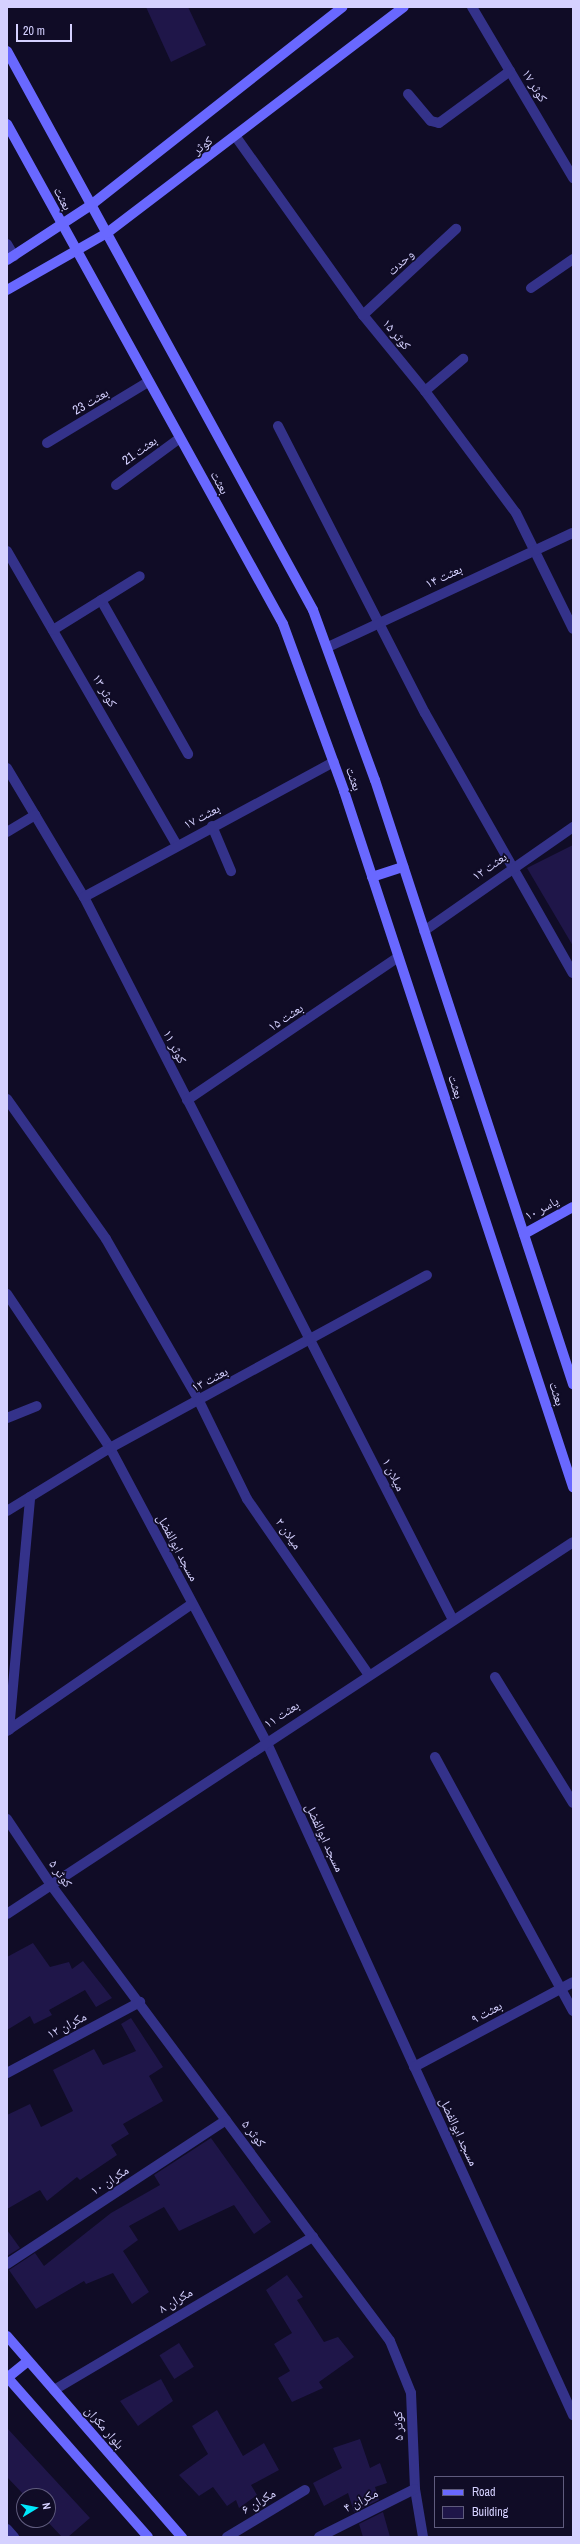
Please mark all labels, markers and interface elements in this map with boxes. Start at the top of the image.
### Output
scale bar [18,16,74,42]
text: 20 m [23,23,45,39]
street label: کوثر ۱۷ [518,67,550,105]
street label: کوثر [190,133,216,159]
street label: بعثت [49,185,75,213]
street label: وحدت [385,247,417,279]
street label: کوثر ۱۵ [379,316,413,354]
street label: بعثت 23 [70,385,112,419]
street label: بعثت 21 [120,433,160,469]
street label: بعثت [206,469,232,497]
street label: بعثت ۱۴ [423,562,465,592]
street label: کوثر ۱۳ [88,672,120,710]
street label: بعثت [342,765,364,793]
street label: بعثت ۱۷ [181,801,223,833]
street label: بعثت ۱۲ [470,849,510,885]
street label: بعثت ۱۵ [266,1001,306,1035]
street label: کوثر ۱۱ [159,1027,189,1067]
street label: بعثت [444,1073,466,1101]
street label: یاسر ۱۰ [522,1194,562,1224]
street label: بعثت ۱۳ [189,1364,231,1396]
street label: بعثت [545,1380,567,1408]
street label: میلان ۱ [378,1456,408,1494]
street label: مسجد ابوالفضل [153,1512,201,1584]
street label: میلان ۲ [272,1515,304,1553]
street label: بعثت ۱۱ [261,1698,303,1732]
street label: مسجد ابوالفضل [301,1801,347,1875]
street label: کوثر ۵ [45,1857,75,1891]
street label: بعثت ۹ [469,1998,505,2028]
street label: مکران ۱۲ [45,2009,89,2043]
street label: مسجد ابوالفضل [435,2095,481,2169]
street label: کوثر ۵ [238,2117,268,2151]
street label: مکران ۱۰ [88,2163,132,2199]
street label: مکران ۸ [156,2285,196,2317]
street label: بلوار مکران [81,2403,127,2453]
street label: کوثر ۵ [391,2411,407,2441]
legend [434,2476,564,2528]
text: Road [472,2484,496,2500]
street label: مکران ۶ [239,2486,279,2518]
street label: مکران ۴ [341,2486,381,2516]
north arrow [16,2488,56,2528]
text: N [39,2502,54,2511]
text: Building [472,2504,508,2520]

